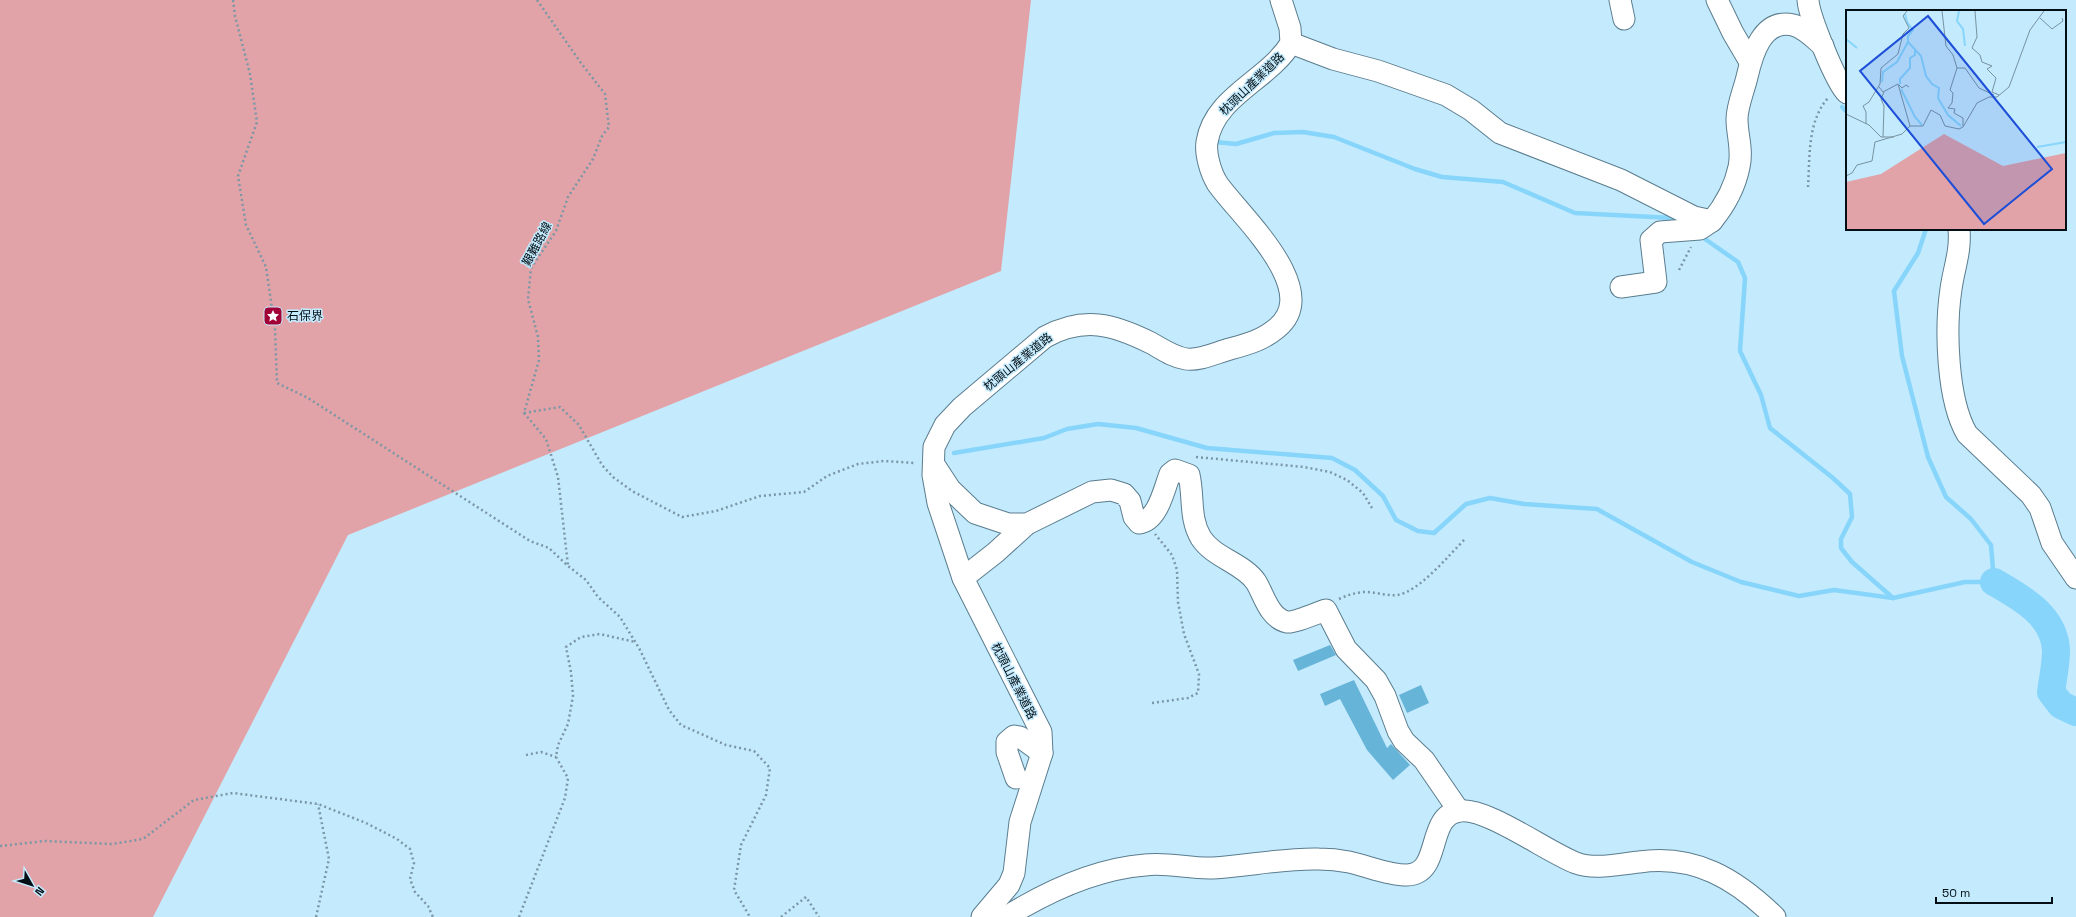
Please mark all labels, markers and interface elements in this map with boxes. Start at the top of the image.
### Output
inset map [1846,10,2066,230]
street label: 枕頭山產業道路 [1216,49,1288,119]
street label: 艱難路線 [519,219,555,269]
place icon: 石保界 [262,305,284,327]
place label: 石保界 [287,308,323,324]
street label: 枕頭山產業道路 [980,329,1056,395]
street label: 枕頭山產業道路 [988,640,1040,722]
north arrow [12,865,52,905]
scale bar [1936,879,2052,905]
text: N [32,884,48,899]
text: 50 m [1942,885,1970,901]

